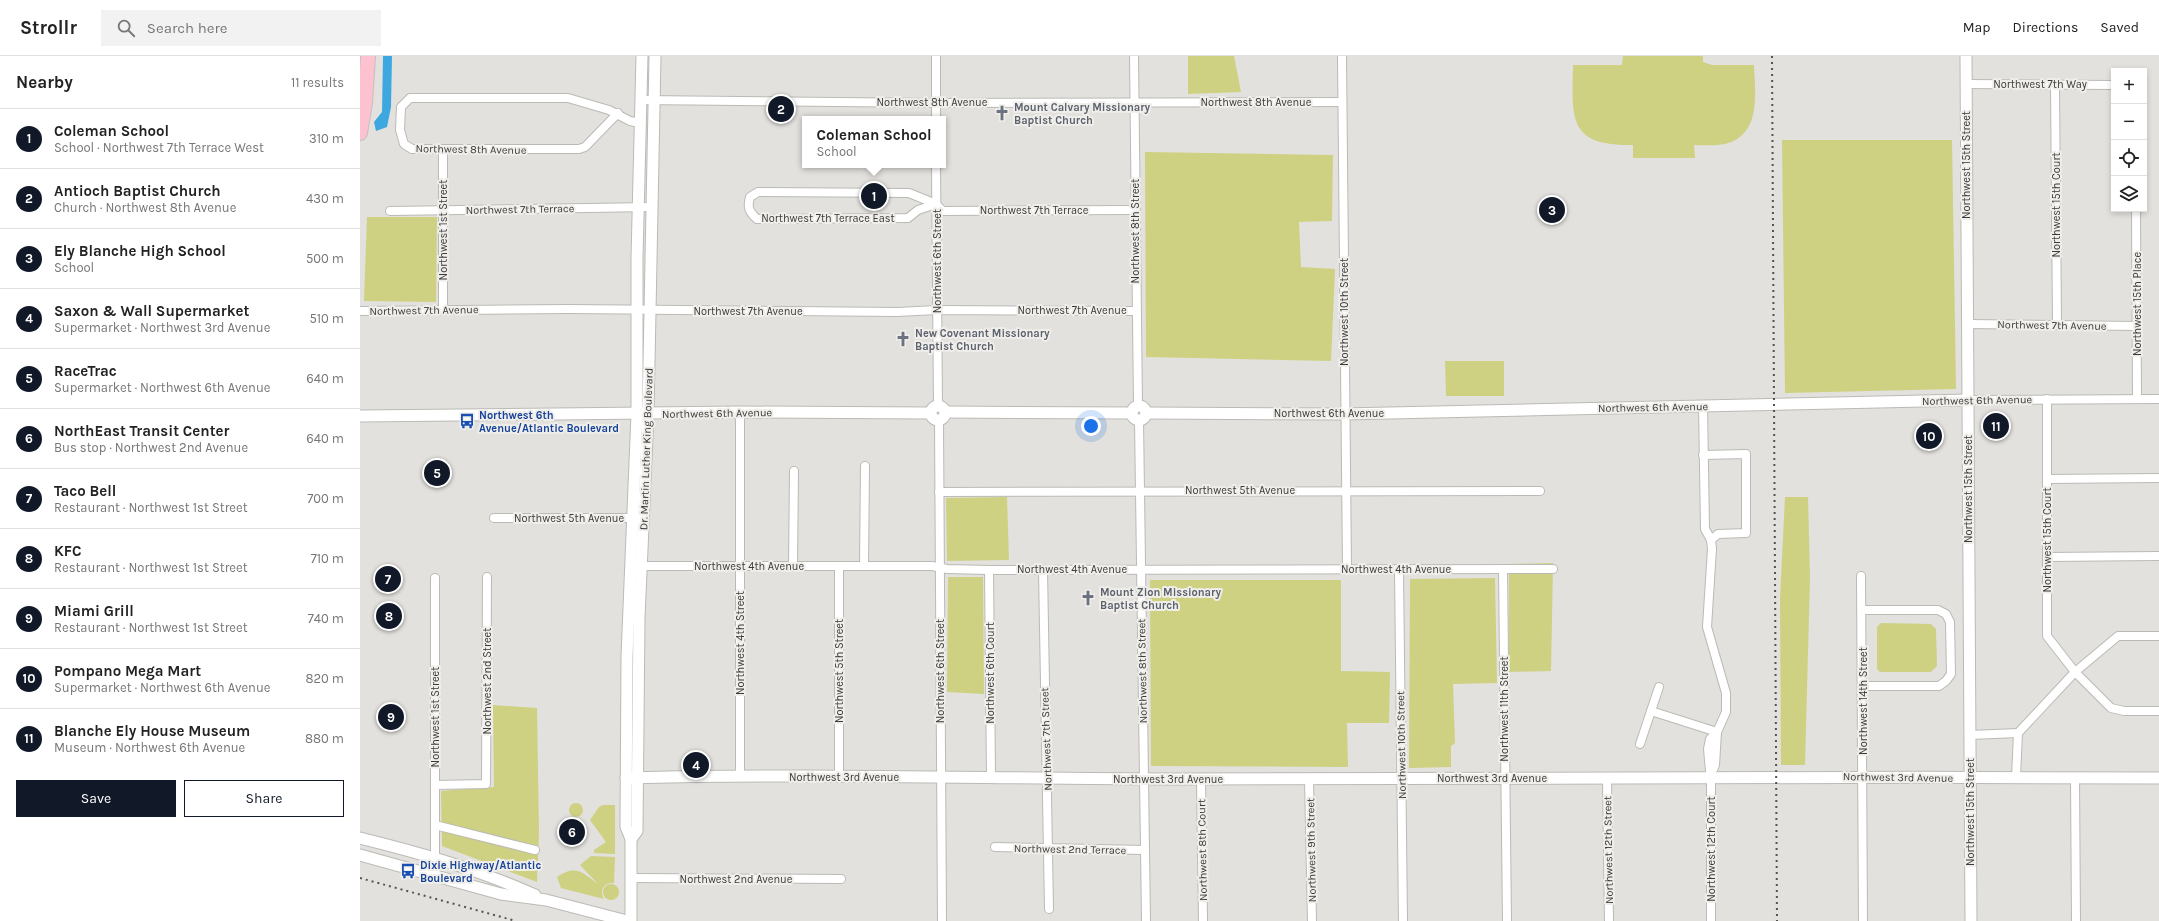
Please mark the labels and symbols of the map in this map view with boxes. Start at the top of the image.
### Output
street label: Northwest 7th Way [1993,78,2087,91]
pin: 2 [768,94,794,124]
street label: Northwest 8th Avenue [877,96,988,109]
street label: Northwest 8th Avenue [1201,96,1312,109]
place label: Mount Calvary Missionary Baptist Church [1014,101,1151,127]
church icon: Mount Calvary Missionary Baptist Church [993,104,1011,122]
street label: Northwest 15th Street [1960,111,1973,219]
street label: Northwest 8th Avenue [415,142,527,157]
street label: Northwest 15th Court [2050,152,2063,258]
street label: Northwest 8th Street [1129,179,1142,283]
street label: Northwest 1st Street [437,180,450,280]
pin: 1 [861,181,887,211]
pin: 3 [1539,195,1565,225]
street label: Northwest 7th Terrace [466,202,575,217]
street label: Northwest 7th Terrace [980,204,1089,217]
street label: Northwest 6th Street [931,209,944,313]
street label: Northwest 7th Terrace East [761,212,895,225]
street label: Northwest 15th Place [2131,252,2144,356]
street label: Northwest 10th Street [1338,258,1351,366]
street label: Northwest 7th Avenue [369,303,479,318]
street label: Northwest 7th Avenue [1017,304,1127,317]
street label: Northwest 7th Avenue [693,305,803,318]
street label: Northwest 7th Avenue [1997,318,2107,333]
place label: New Covenant Missionary Baptist Church [915,327,1050,353]
church icon: New Covenant Missionary Baptist Church [894,330,912,348]
street label: Dr. Martin Luther King Boulevard [637,368,656,530]
street label: Northwest 6th Avenue [1922,393,2033,408]
street label: Northwest 6th Avenue [1598,400,1709,415]
street label: Northwest 6th Avenue [662,406,773,421]
street label: Northwest 6th Avenue [1274,407,1385,420]
place label: Northwest 6th Avenue/Atlantic Boulevard [479,409,619,435]
pin: 11 [1983,411,2009,441]
bus stop icon: Northwest 6th Avenue/Atlantic Boulevard [458,412,476,430]
your location [1081,416,1101,436]
pin: 10 [1916,421,1942,451]
street label: Northwest 15th Street [1962,435,1975,543]
pin: 5 [424,458,450,488]
street label: Northwest 5th Avenue [1185,484,1295,497]
street label: Northwest 15th Court [2041,487,2054,593]
street label: Northwest 5th Avenue [514,512,624,525]
street label: Northwest 4th Avenue [694,560,804,573]
street label: Northwest 4th Avenue [1017,563,1127,576]
street label: Northwest 4th Avenue [1341,563,1451,576]
pin: 7 [375,564,401,594]
place label: Mount Zion Missionary Baptist Church [1100,586,1221,612]
church icon: Mount Zion Missionary Baptist Church [1079,589,1097,607]
street label: Northwest 4th Street [734,591,747,695]
pin: 8 [376,601,402,631]
street label: Northwest 8th Street [1135,618,1150,723]
street label: Northwest 5th Street [833,619,846,723]
street label: Northwest 6th Street [934,619,947,723]
street label: Northwest 6th Court [984,622,997,724]
street label: Northwest 2nd Street [481,628,494,734]
street label: Northwest 14th Street [1857,647,1870,755]
street label: Northwest 11th Street [1498,656,1511,762]
street label: Northwest 1st Street [429,667,442,767]
street label: Northwest 7th Street [1038,687,1055,791]
street label: Northwest 10th Street [1394,691,1409,799]
pin: 9 [378,702,404,732]
pin: 4 [683,750,709,780]
street label: Northwest 15th Street [1964,758,1977,866]
street label: Northwest 3rd Avenue [1843,770,1954,785]
street label: Northwest 3rd Avenue [789,771,899,784]
street label: Northwest 3rd Avenue [1437,772,1547,785]
street label: Northwest 3rd Avenue [1113,773,1223,786]
street label: Northwest 12th Street [1601,796,1616,904]
street label: Northwest 12th Court [1705,796,1718,902]
street label: Northwest 9th Street [1304,798,1319,902]
street label: Northwest 8th Court [1195,799,1210,901]
pin: 6 [559,817,585,847]
street label: Northwest 2nd Terrace [1014,842,1127,857]
place label: Dixie Highway/Atlantic Boulevard [420,859,541,885]
bus stop icon: Dixie Highway/Atlantic Boulevard [399,862,417,880]
street label: Northwest 2nd Avenue [680,873,793,886]

